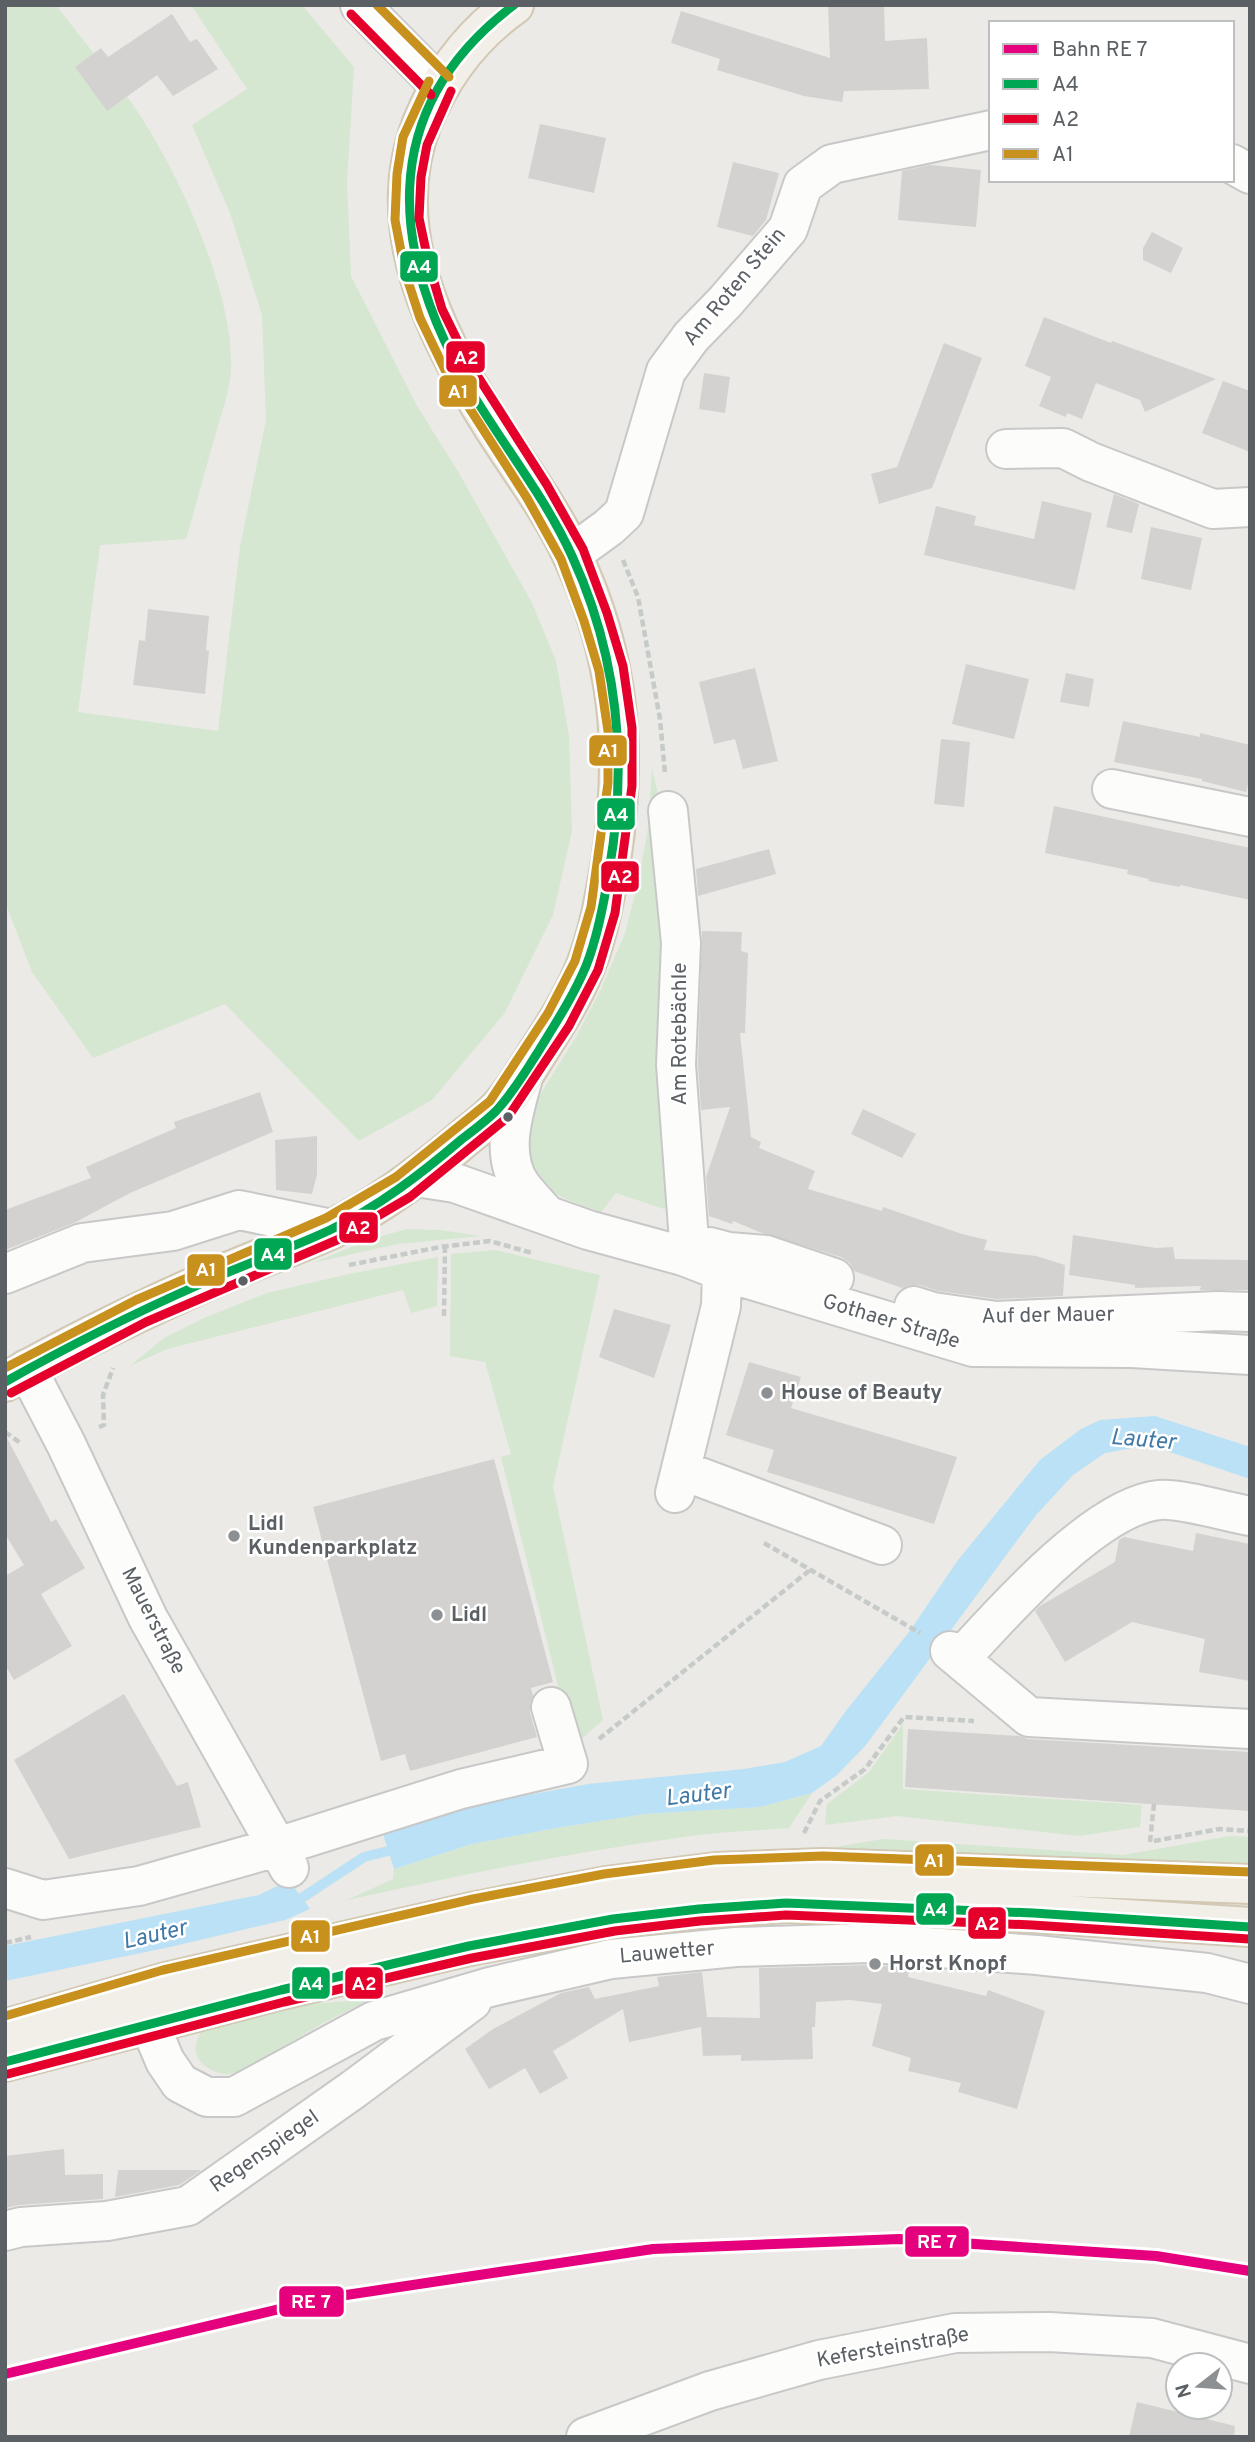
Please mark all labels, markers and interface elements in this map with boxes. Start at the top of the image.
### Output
legend [989,21,1234,182]
text: Bahn RE 7 [1052,37,1148,64]
text: A4 [1052,72,1079,99]
text: A2 [1052,107,1079,134]
text: A1 [1052,142,1074,169]
street label: Am Roten Stein [678,222,792,352]
line badge: A4 [399,250,439,283]
text: A4 [406,256,432,280]
line badge: A2 [445,340,486,374]
text: A2 [453,347,479,371]
line badge: A1 [438,374,478,408]
text: A1 [447,381,469,405]
line badge: A1 [588,734,628,767]
text: A1 [597,740,619,764]
line badge: A4 [596,797,636,831]
text: A4 [603,804,629,828]
line badge: A2 [600,860,640,893]
text: A2 [607,866,633,890]
street label: Am Rotebächle [667,963,694,1105]
unlabelled marker [501,1110,515,1124]
line badge: A2 [338,1211,379,1244]
text: A2 [345,1217,371,1241]
line badge: A4 [253,1237,293,1271]
text: A4 [260,1244,286,1268]
line badge: A1 [186,1253,226,1287]
text: A1 [195,1259,217,1283]
unlabelled marker [236,1274,250,1288]
street label: Gothaer Straße [819,1288,963,1356]
street label: Auf der Mauer [981,1301,1115,1331]
place label: House of Beauty [781,1380,942,1407]
marker: House of Beauty [759,1385,775,1401]
water label: Lauter [1109,1424,1179,1458]
place label: Lidl Kundenparkplatz [248,1511,417,1562]
marker: Lidl Kundenparkplatz [226,1528,242,1544]
street label: Mauerstraße [114,1563,192,1679]
place label: Lidl [451,1602,487,1629]
marker: Lidl [429,1607,445,1623]
water label: Lauter [664,1777,734,1814]
line badge: A1 [914,1843,955,1877]
text: A1 [923,1850,945,1874]
line badge: A4 [915,1892,955,1926]
text: A4 [922,1899,948,1923]
line badge: A2 [967,1906,1007,1940]
text: A2 [974,1913,1000,1937]
water label: Lauter [120,1914,192,1957]
line badge: A1 [290,1919,331,1953]
text: A1 [299,1926,321,1950]
street label: Lauwetter [618,1935,716,1971]
place label: Horst Knopf [889,1951,1007,1978]
marker: Horst Knopf [867,1956,883,1972]
line badge: A4 [291,1966,331,2000]
line badge: A2 [344,1966,384,2000]
text: A4 [298,1973,324,1997]
text: A2 [351,1973,377,1997]
street label: Regenspiegel [205,2104,325,2200]
line badge: RE 7 [904,2225,970,2258]
text: RE 7 [917,2231,957,2255]
line badge: RE 7 [278,2285,345,2318]
text: RE 7 [291,2291,331,2315]
street label: Kefersteinstraße [815,2321,971,2375]
north arrow [1164,2351,1234,2421]
text: N [1171,2380,1198,2400]

